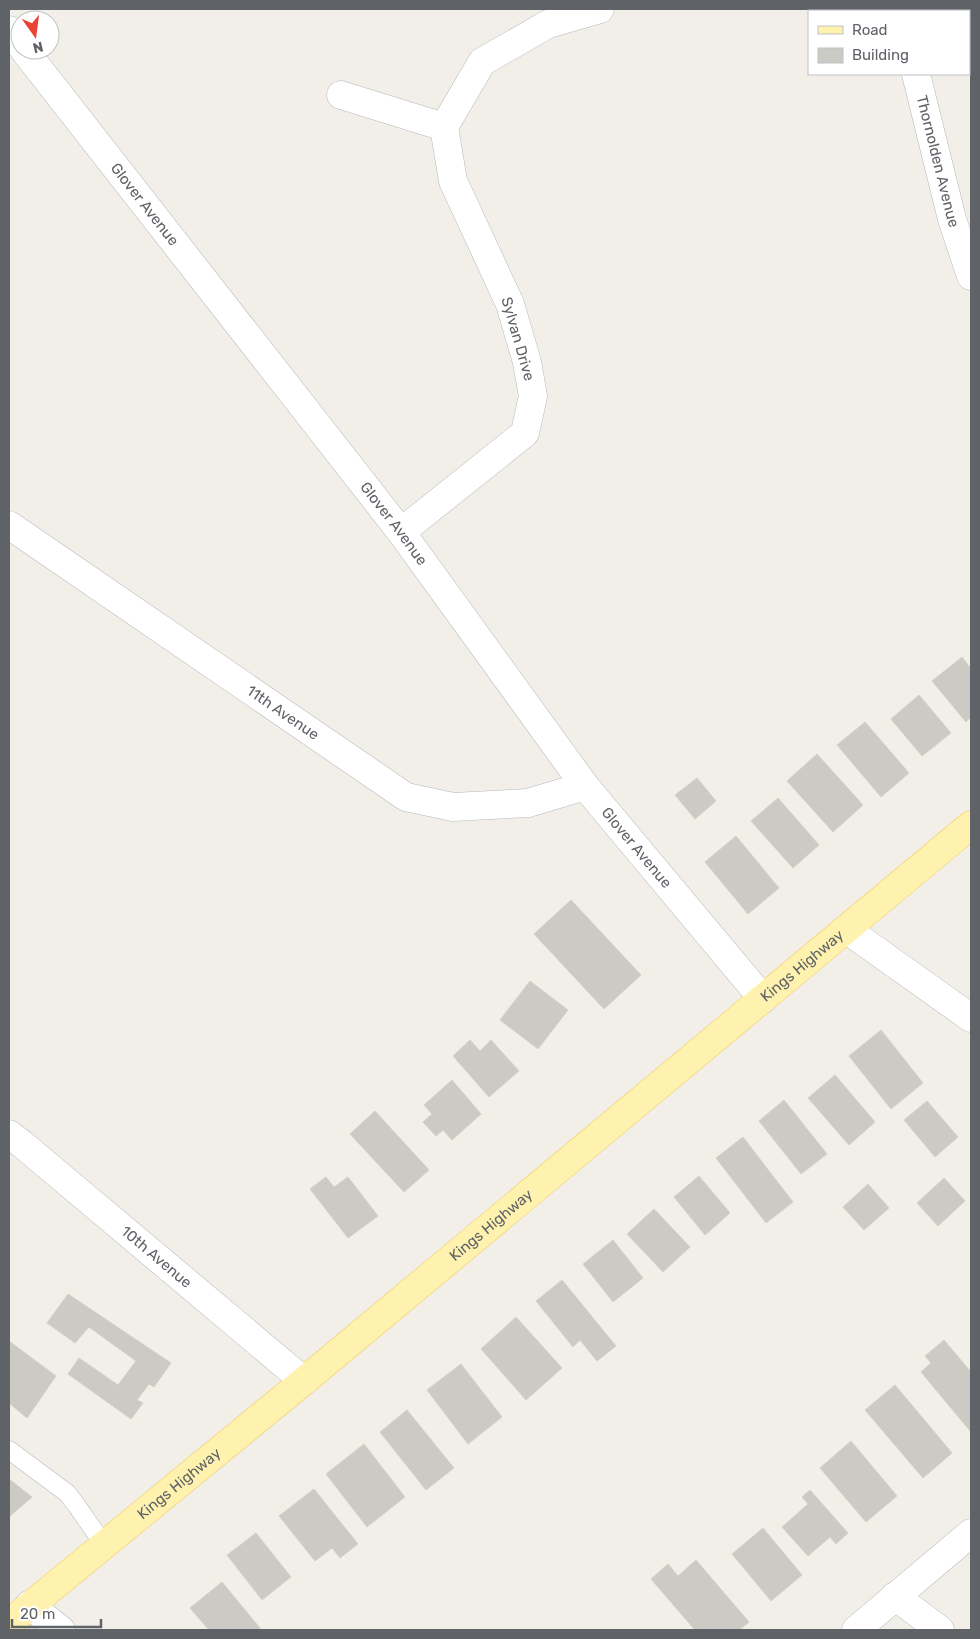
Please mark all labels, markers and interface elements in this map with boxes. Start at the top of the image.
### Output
north arrow [10,10,60,60]
legend [808,10,970,75]
text: Road [852,21,888,39]
text: N [31,38,45,57]
text: Building [852,46,909,64]
street label: Thornolden Avenue [913,93,963,230]
street label: Glover Avenue [107,159,183,249]
street label: Sylvan Drive [497,295,539,383]
street label: Glover Avenue [356,479,431,569]
street label: 11th Avenue [243,682,323,744]
street label: Glover Avenue [598,804,676,892]
street label: Kings Highway [757,926,847,1006]
street label: Kings Highway [446,1185,536,1265]
street label: 10th Avenue [117,1222,195,1292]
street label: Kings Highway [134,1444,224,1523]
scale bar [12,1596,101,1628]
text: 20 m [20,1605,55,1623]

